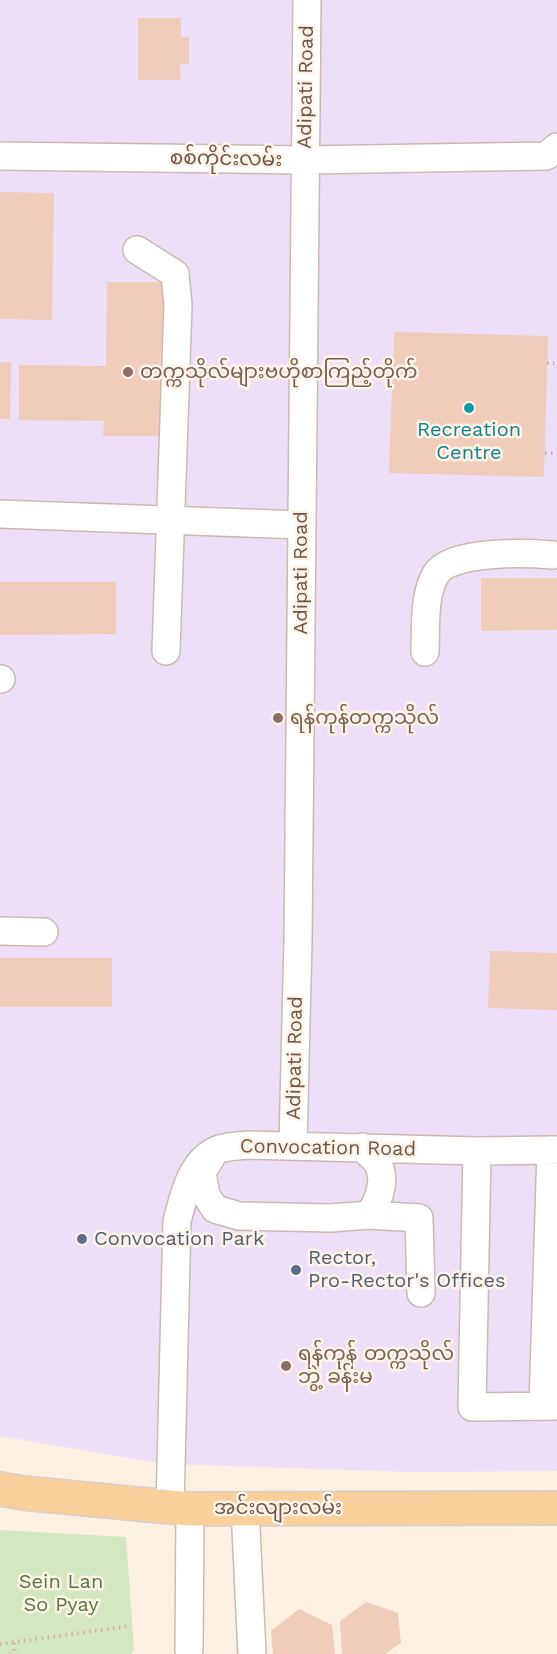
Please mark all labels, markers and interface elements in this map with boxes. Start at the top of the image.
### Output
street label: Adipati Road [293,25,319,149]
street label: စစ်ကိုင်းလမ်း [170,146,282,172]
place label: တက္ကသိုလ်များဗဟိုစာကြည့်တိုက် [140,360,417,384]
marker: တက္ကသိုလ်များဗဟိုစာကြည့်တိုက် [121,365,135,379]
marker: Recreation Centre [462,401,476,415]
place label: Recreation Centre [417,418,521,465]
street label: Adipati Road [289,511,313,635]
place label: ရန်ကုန်တက္ကသိုလ် [290,706,439,730]
marker: ရန်ကုန်တက္ကသိုလ် [271,711,285,725]
street label: Adipati Road [282,996,308,1120]
street label: Convocation Road [240,1134,416,1162]
place label: Convocation Park [94,1227,264,1251]
marker: Convocation Park [75,1232,89,1246]
place label: Rector, Pro-Rector's Offices [308,1246,506,1293]
marker: Rector, Pro-Rector's Offices [289,1263,303,1277]
place label: ရန်ကုန် တက္ကသိုလ် ဘွဲ့ ခန်းမ [298,1342,454,1389]
marker: ရန်ကုန် တက္ကသိုလ် ဘွဲ့ ခန်းမ [279,1359,293,1373]
street label: အင်းလျားလမ်း [214,1496,342,1520]
park label: Sein Lan So Pyay [19,1570,103,1617]

